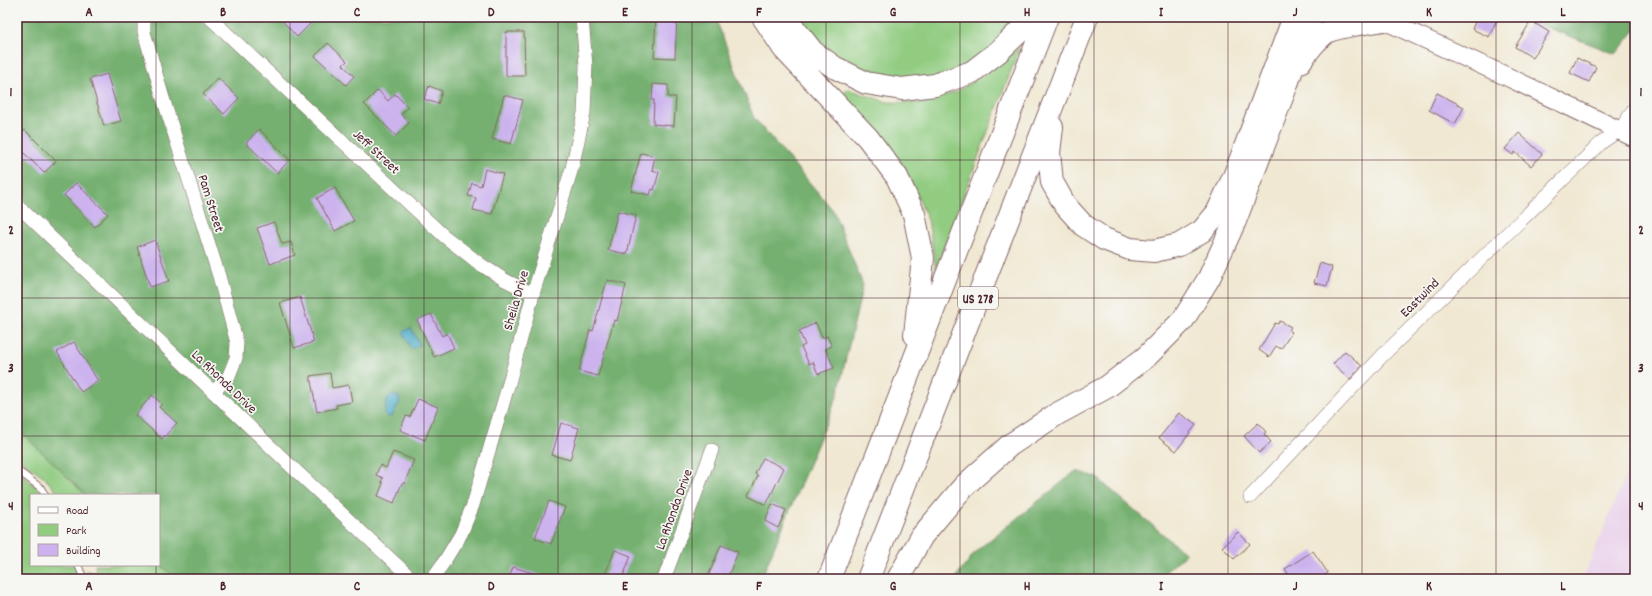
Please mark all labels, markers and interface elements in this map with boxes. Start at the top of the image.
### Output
text: A [85,4,93,23]
text: B [220,4,226,23]
text: C [354,4,361,23]
text: D [488,4,495,23]
text: E [622,4,629,23]
text: F [756,4,762,23]
text: G [890,4,897,23]
text: H [1024,4,1031,23]
text: I [1159,4,1164,23]
text: J [1293,4,1298,23]
text: K [1426,4,1432,23]
text: L [1560,4,1566,23]
text: 1 [10,84,13,103]
text: 1 [1640,84,1643,103]
street label: Jeff Street [348,125,404,180]
street label: Pam Street [192,172,228,235]
text: 2 [8,222,14,241]
text: 2 [1638,222,1644,241]
street label: Sheila Drive [499,268,535,333]
street label: Eastwind [1396,274,1445,323]
road number: US 278 [958,287,998,309]
street label: La Rhonda Drive [186,346,261,419]
text: 3 [8,360,14,379]
text: 3 [1638,360,1644,379]
street label: La Rhonda Drive [651,466,699,553]
legend [30,494,160,566]
text: 4 [8,498,14,517]
text: 4 [1638,498,1644,517]
text: Road [66,503,88,520]
text: Park [66,523,87,540]
text: Building [66,543,101,560]
text: A [85,578,93,596]
text: B [220,578,226,596]
text: C [354,578,361,596]
text: D [488,578,495,596]
text: E [622,578,629,596]
text: F [756,578,762,596]
text: G [890,578,897,596]
text: H [1024,578,1031,596]
text: I [1159,578,1164,596]
text: J [1293,578,1298,596]
text: K [1426,578,1432,596]
text: L [1560,578,1566,596]

